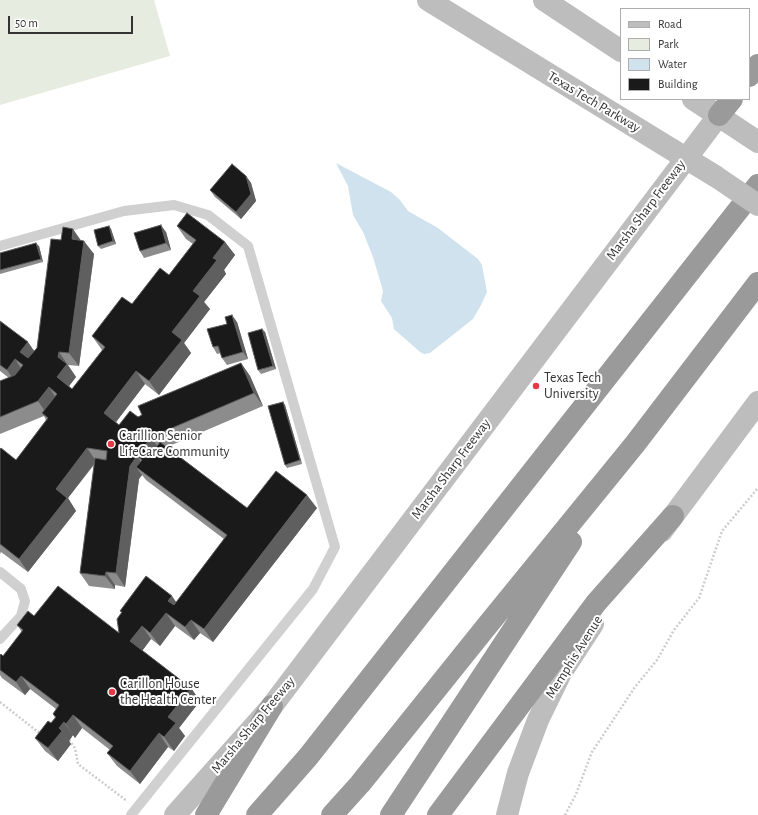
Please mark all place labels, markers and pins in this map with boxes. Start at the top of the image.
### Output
place label: Texas Tech University [544,370,601,402]
marker: Texas Tech University [531,381,541,391]
place label: Carillion Senior LifeCare Community [119,428,230,460]
marker: Carillion Senior LifeCare Community [106,439,116,449]
place label: Carillon House the Health Center [120,676,216,708]
marker: Carillon House the Health Center [107,687,117,697]

